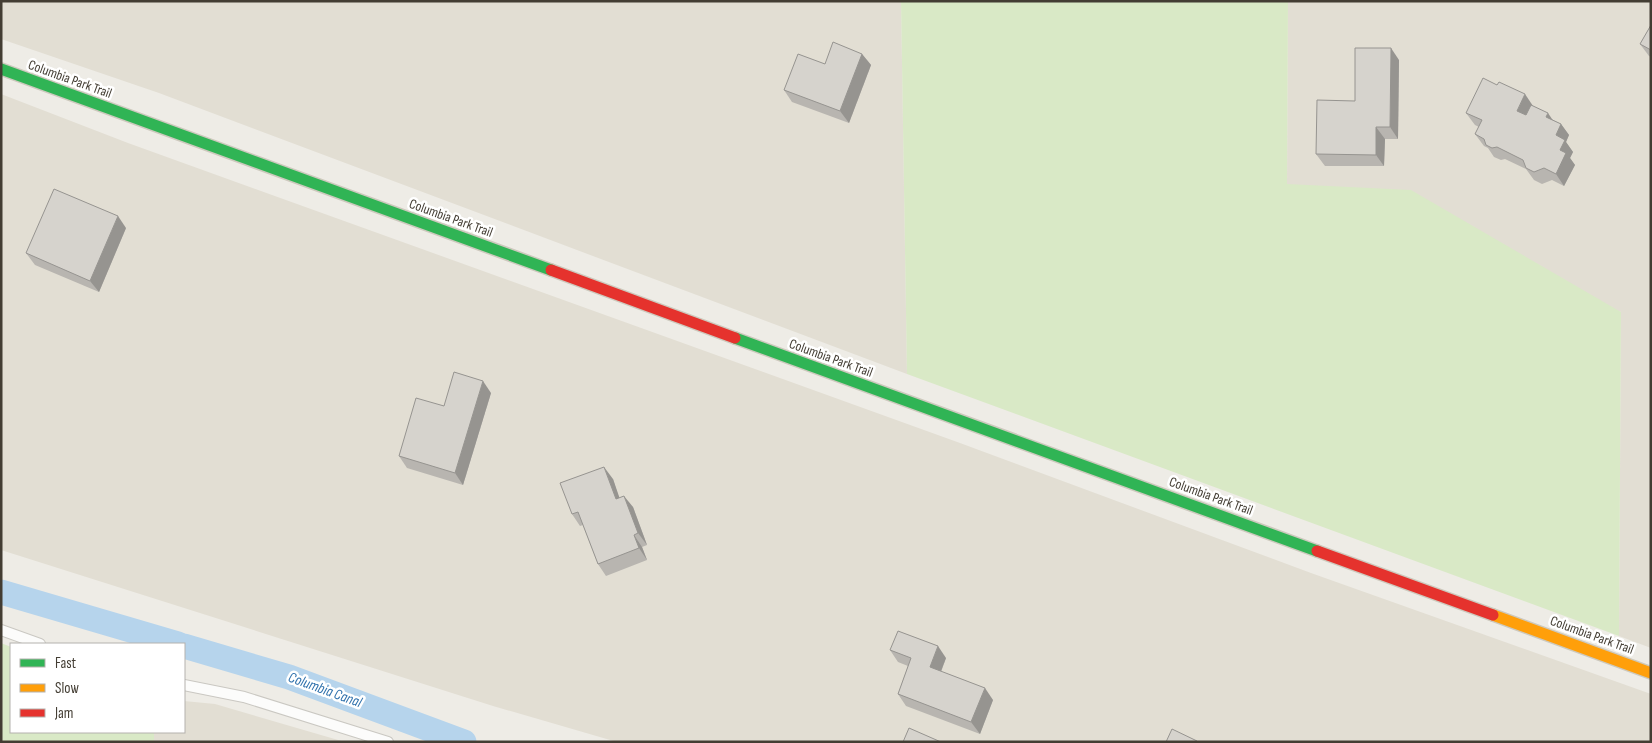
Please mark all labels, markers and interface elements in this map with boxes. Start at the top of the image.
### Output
street label: Columbia Park Trail [26,56,114,102]
street label: Columbia Park Trail [407,195,495,241]
street label: Columbia Park Trail [787,335,875,381]
street label: Columbia Park Trail [1167,473,1255,519]
street label: Columbia Park Trail [1548,612,1636,658]
legend [10,643,185,733]
text: Fast [55,654,77,673]
water label: Columbia Canal [286,668,366,712]
text: Slow [55,679,79,698]
text: Jam [54,704,73,723]

